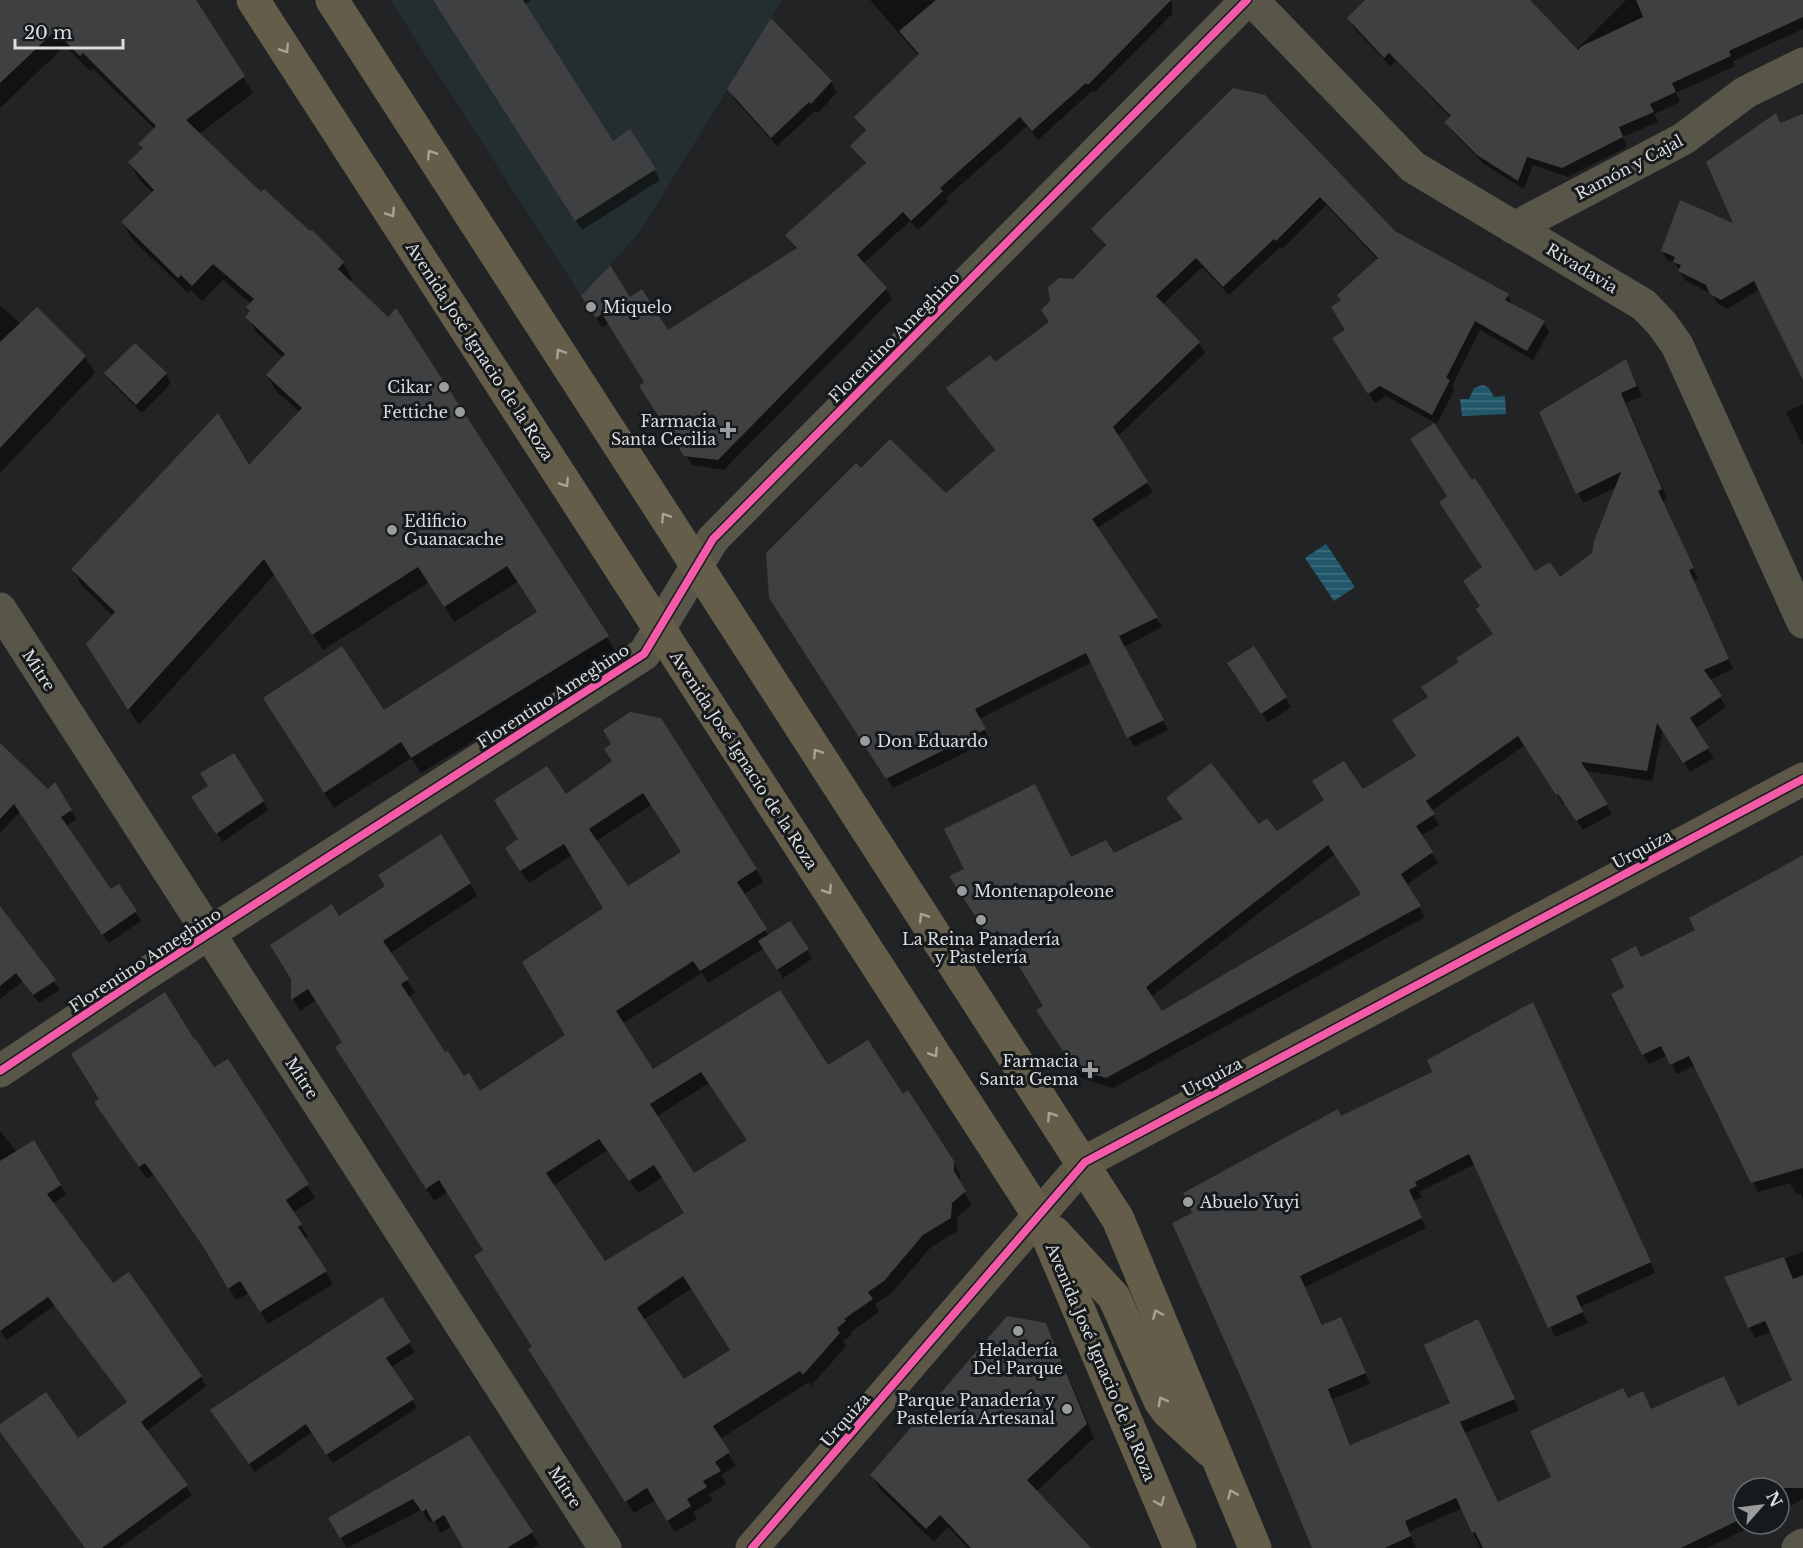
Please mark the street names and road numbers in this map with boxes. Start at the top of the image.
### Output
street label: Ramón y Cajal [1572,130,1686,204]
street label: Avenida José Ignacio de la Roza [401,237,558,464]
street label: Rivadavia [1543,239,1621,297]
street label: Florentino Ameghino [824,267,964,407]
street label: Florentino Ameghino [473,639,633,753]
street label: Mitre [18,645,60,695]
street label: Avenida José Ignacio de la Roza [665,646,822,873]
street label: Urquiza [1609,825,1676,873]
street label: Florentino Ameghino [65,903,225,1017]
street label: Mitre [281,1053,323,1103]
street label: Urquiza [1179,1053,1246,1101]
street label: Avenida José Ignacio de la Roza [1041,1239,1160,1484]
street label: Urquiza [816,1389,874,1451]
street label: Mitre [544,1462,586,1512]

